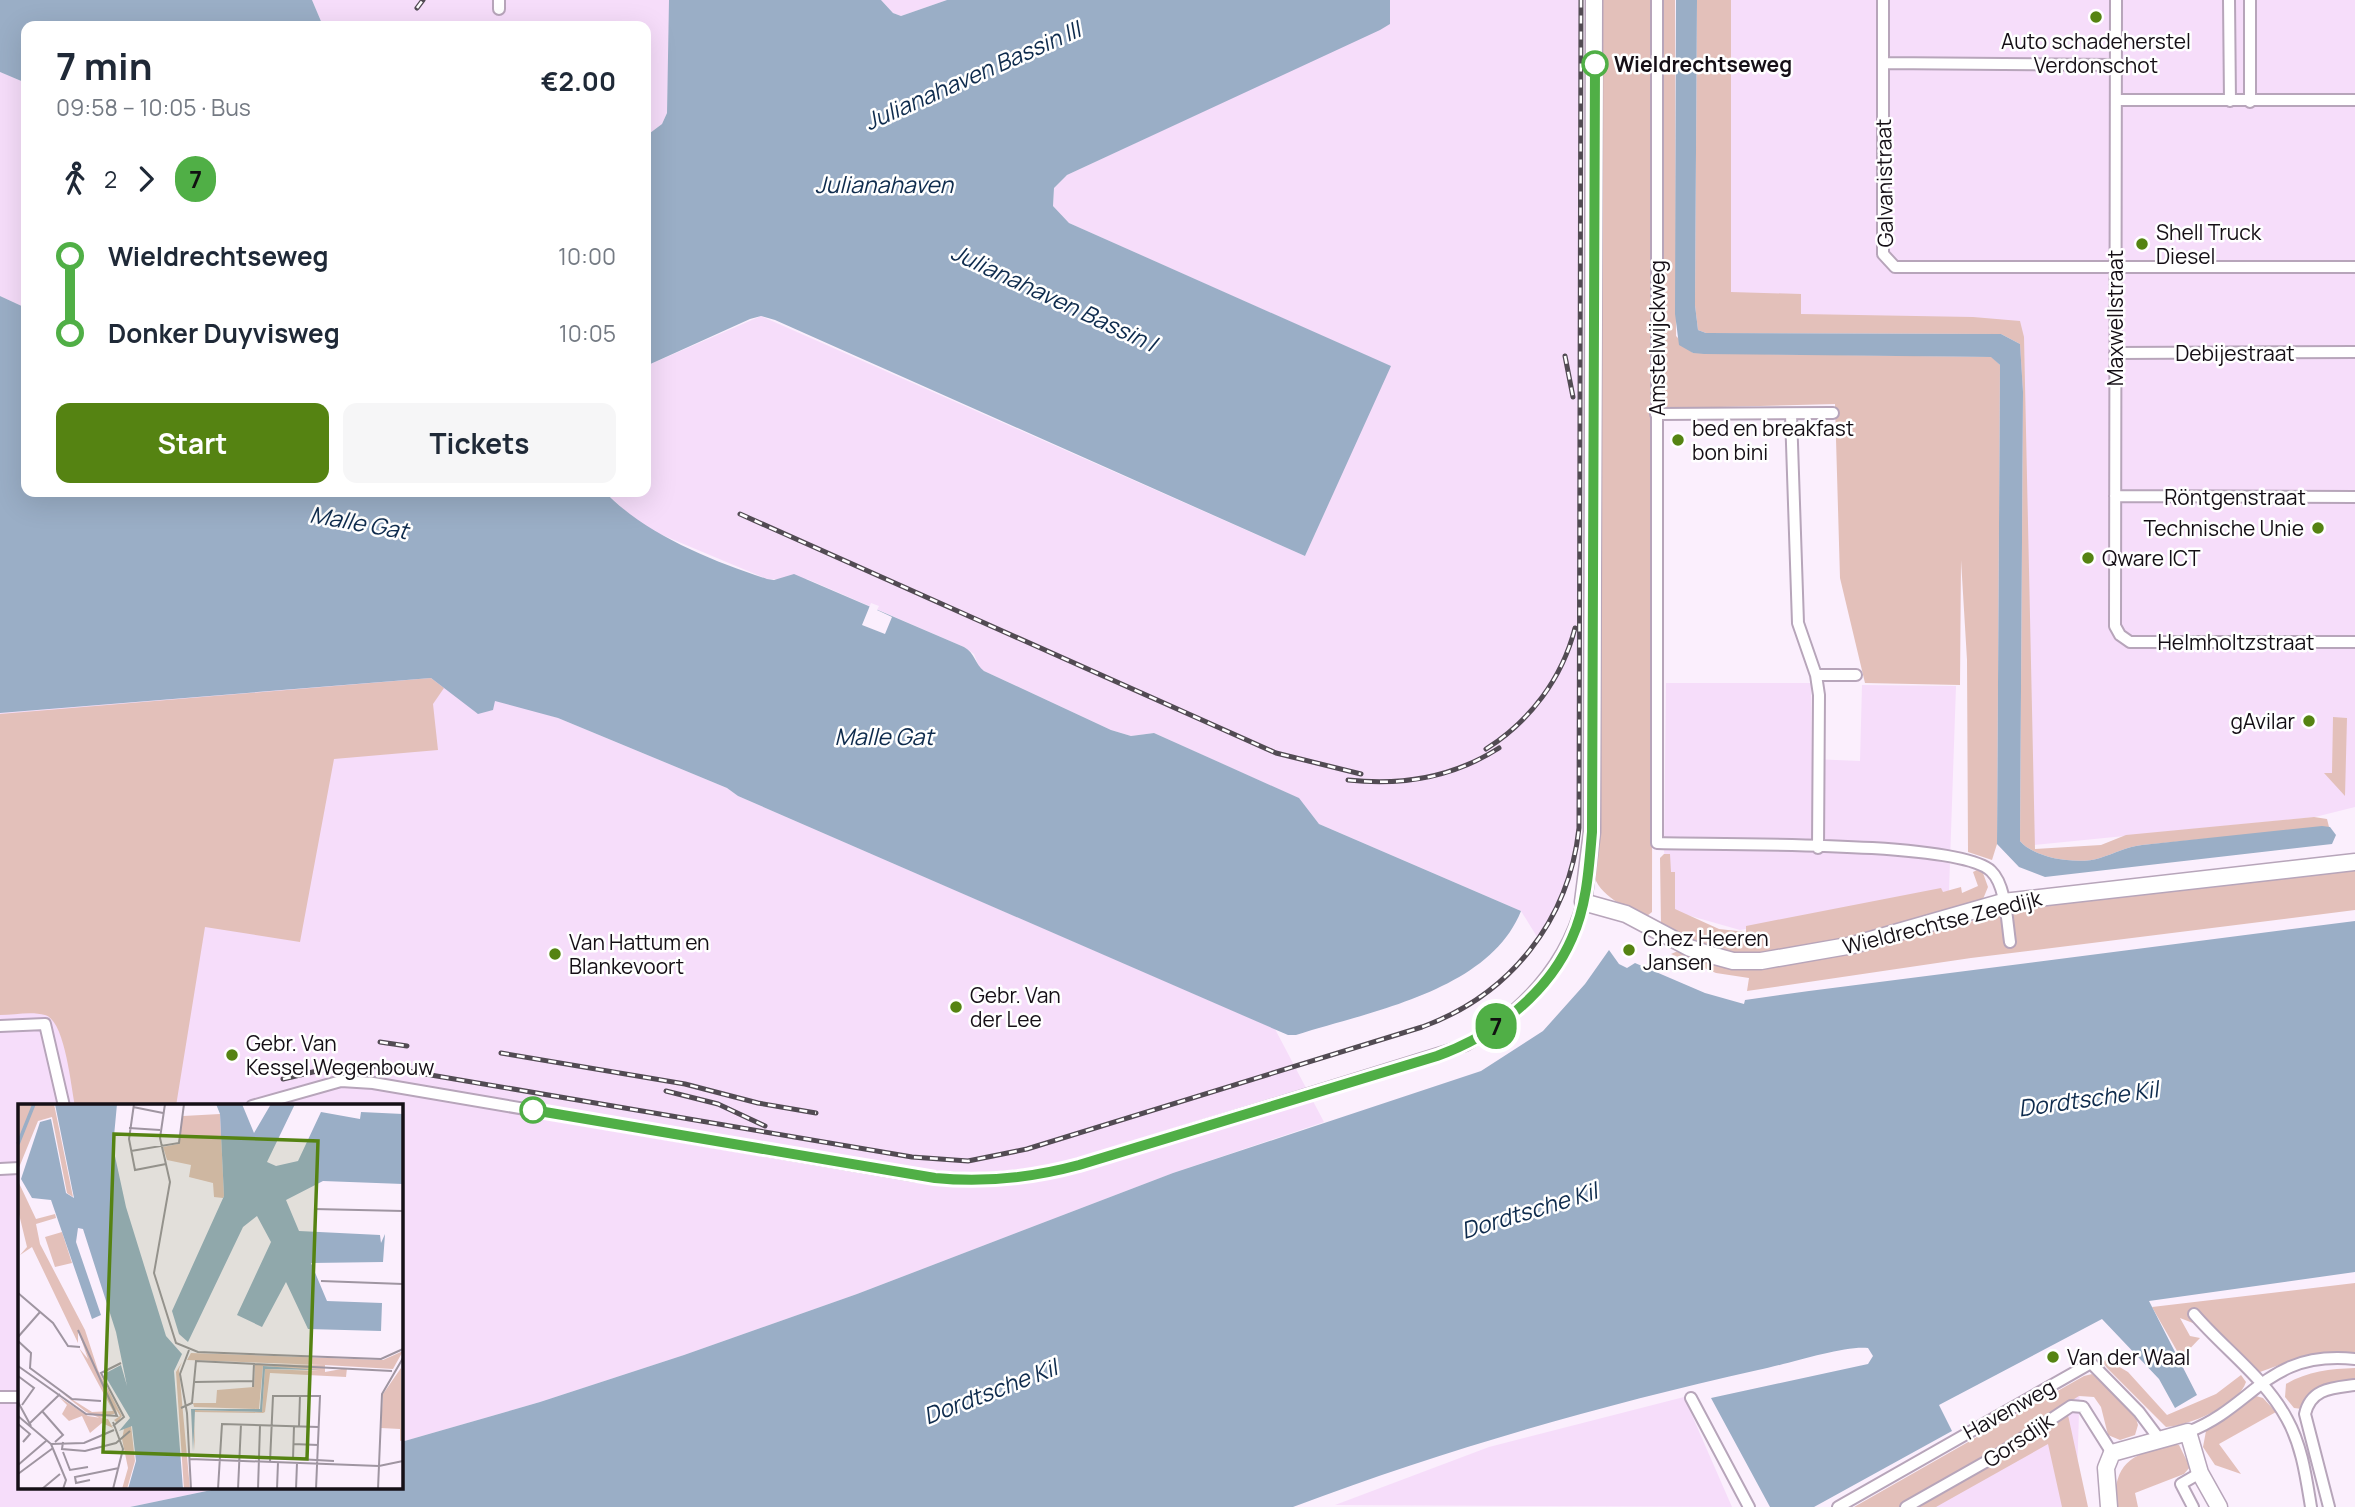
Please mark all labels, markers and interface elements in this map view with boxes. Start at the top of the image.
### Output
marker: Auto schadeherstel Verdonschot [2088,9,2104,25]
water label: Julianahaven Bassin III [859,12,1088,137]
place label: Auto schadeherstel Verdonschot [2001,27,2191,79]
text: 7 min [56,39,152,91]
place label: Wieldrechtseweg [1614,50,1792,78]
marker: Wieldrechtseweg [1582,51,1608,77]
text: €2.00 [541,63,616,99]
text: 09:58 – 10:05 · Bus [56,91,251,123]
street label: Galvanistraat [1869,118,1899,248]
icon: walk [56,160,94,198]
icon: forward [127,160,165,198]
text: 7 [189,162,202,195]
text: 2 [104,163,117,195]
water label: Julianahaven [815,168,954,200]
place label: Shell Truck Diesel [2156,218,2262,270]
water label: Julianahaven Bassin I [946,235,1164,360]
marker: Shell Truck Diesel [2134,236,2150,252]
text: Wieldrechtseweg [108,238,329,274]
text: 10:00 [558,240,616,272]
street label: Maxwellstraat [2101,250,2129,386]
street label: Amstelwijckweg [1643,260,1671,416]
text: Donker Duyvisweg [108,315,340,351]
text: 10:05 [559,317,616,349]
street label: Debijestraat [2175,339,2295,367]
button: Start [56,403,329,483]
button: Tickets [343,403,616,483]
place label: bed en breakfast bon bini [1692,414,1854,466]
marker: bed en breakfast bon bini [1670,432,1686,448]
street label: Röntgenstraat [2164,483,2306,511]
water label: Malle Gat [307,498,413,547]
place label: Technische Unie [2143,514,2304,542]
marker: Technische Unie [2310,520,2326,536]
place label: Qware ICT [2102,544,2201,572]
marker: Qware ICT [2080,550,2096,566]
street label: Helmholtzstraat [2157,628,2315,656]
place label: gAvilar [2230,707,2295,735]
marker: gAvilar [2301,713,2317,729]
water label: Malle Gat [834,720,936,752]
street label: Wieldrechtse Zeedijk [1840,884,2045,960]
place label: Chez Heeren Jansen [1643,924,1769,976]
place label: Van Hattum en Blankevoort [569,928,710,980]
marker: Chez Heeren Jansen [1621,942,1637,958]
marker: Van Hattum en Blankevoort [547,946,563,962]
place label: Gebr. Van der Lee [970,981,1061,1033]
marker: Gebr. Van der Lee [948,999,964,1015]
line badge: 7 [1473,1003,1519,1049]
text: 7 [1490,1009,1502,1042]
place label: Gebr. Van Kessel Wegenbouw [246,1029,434,1081]
marker: Gebr. Van Kessel Wegenbouw [224,1047,240,1063]
water label: Dordtsche Kil [2016,1072,2163,1124]
unlabelled marker [520,1097,546,1123]
inset map [18,1104,402,1490]
water label: Dordtsche Kil [1457,1173,1604,1246]
place label: Van der Waal [2067,1343,2191,1371]
marker: Van der Waal [2045,1349,2061,1365]
water label: Dordtsche Kil [919,1350,1064,1431]
street label: Havenweg [1958,1372,2060,1446]
street label: Gorsdijk [1978,1406,2059,1474]

